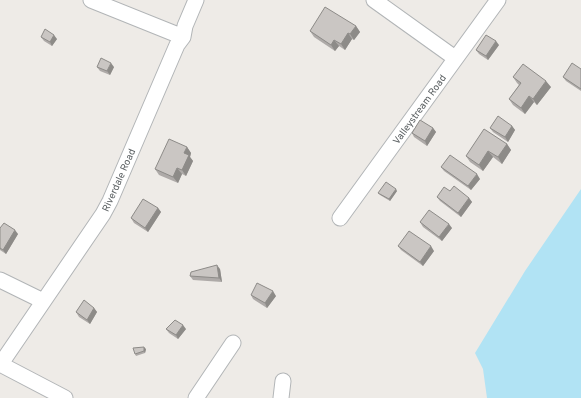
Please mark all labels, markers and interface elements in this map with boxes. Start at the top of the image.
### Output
street label: Valleystream Road [391,73,450,147]
street label: Riverdale Road [100,147,139,214]

